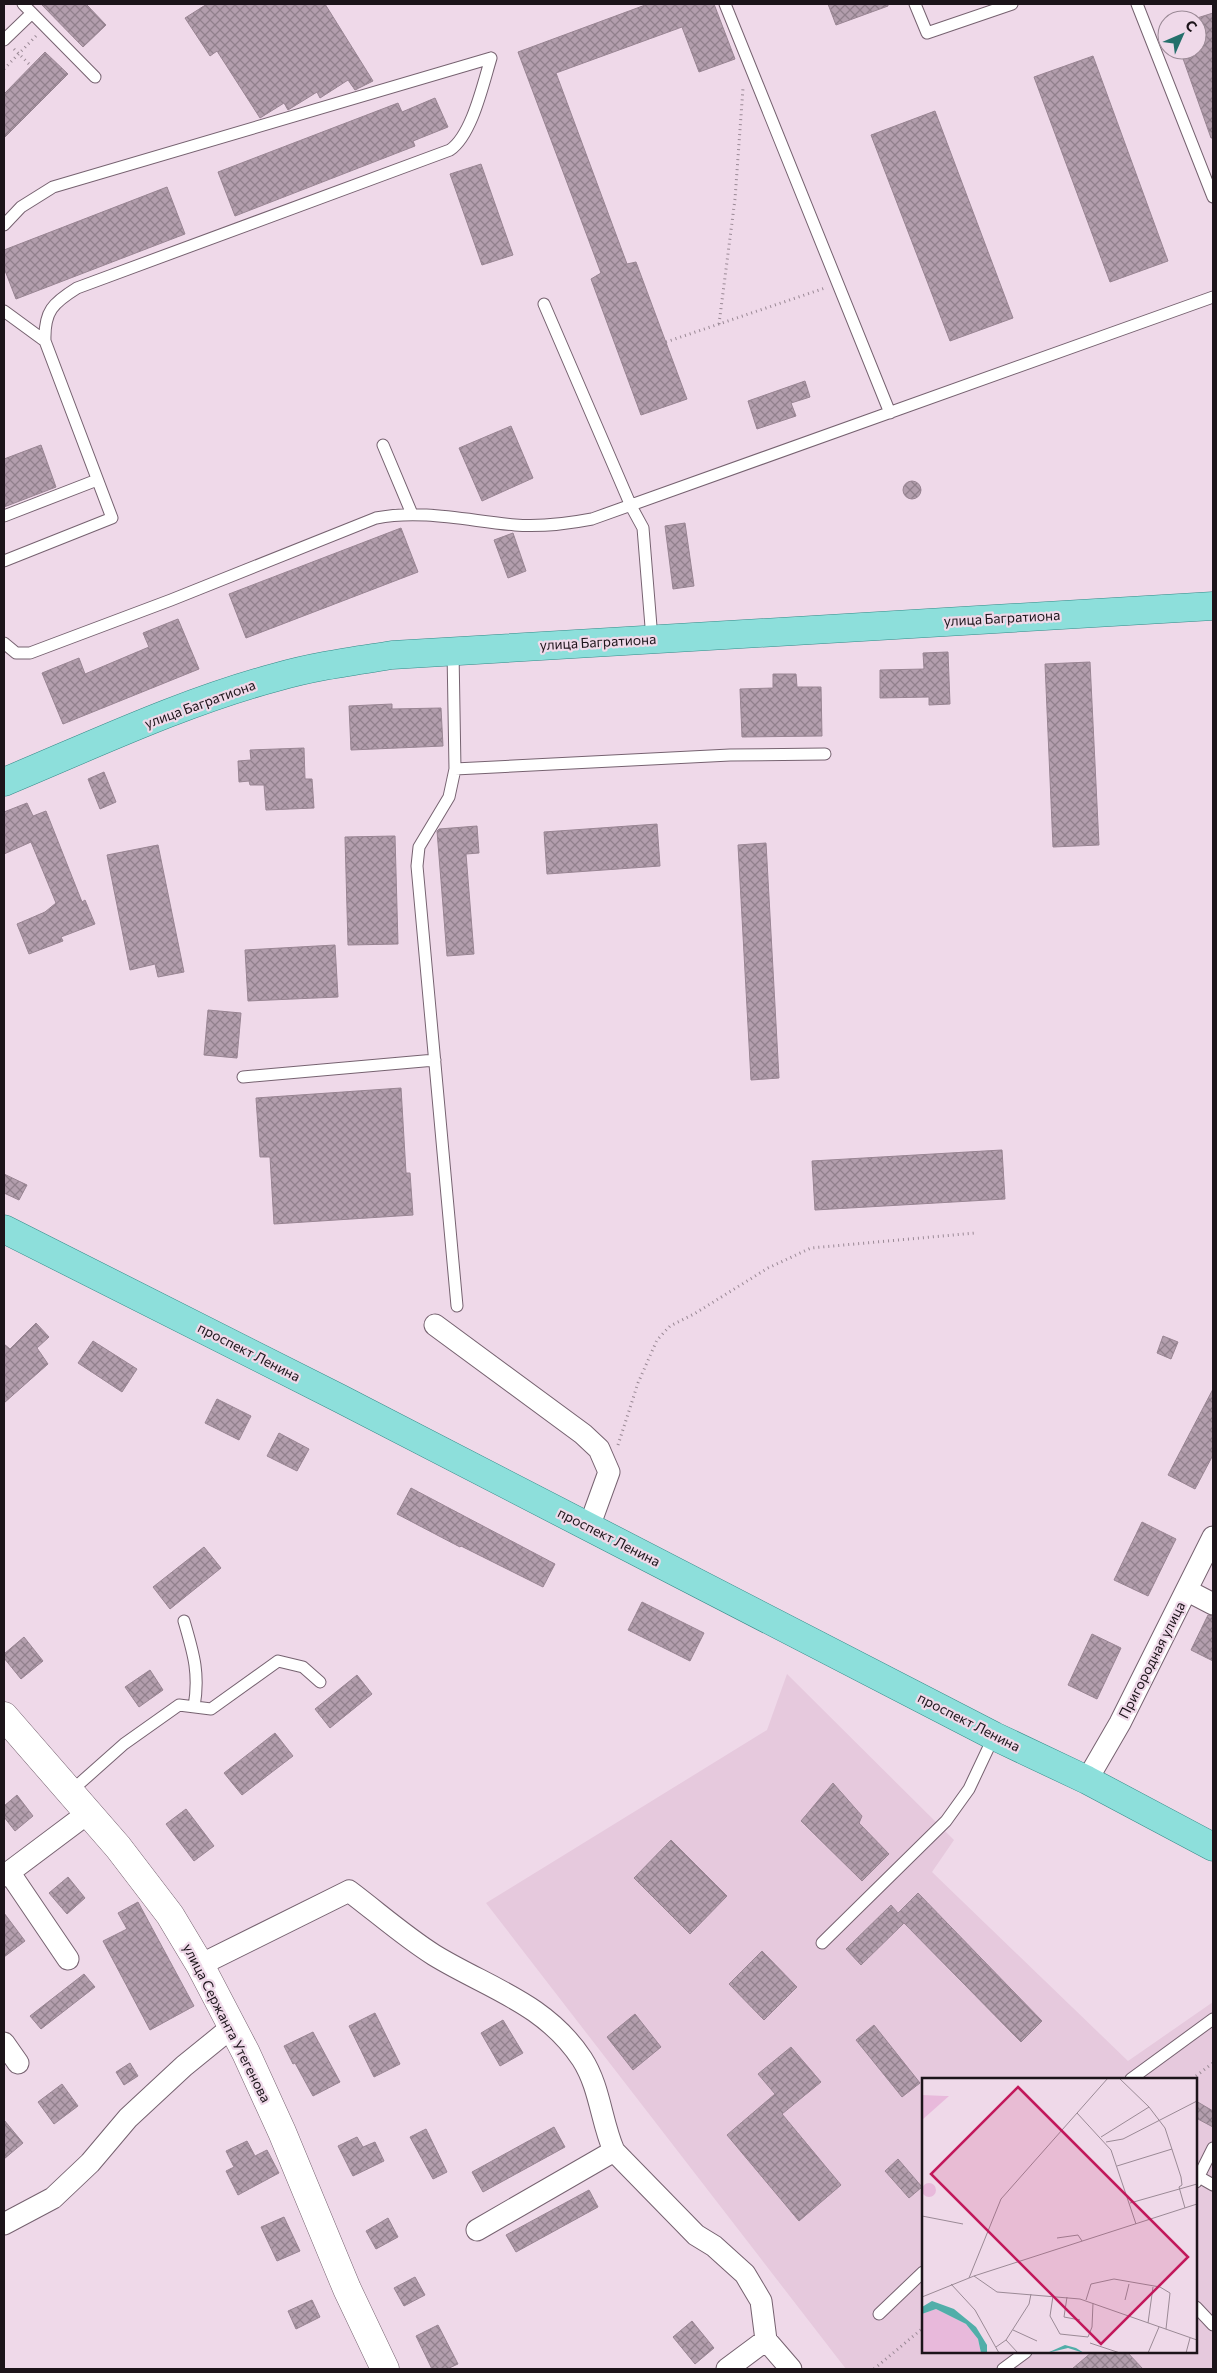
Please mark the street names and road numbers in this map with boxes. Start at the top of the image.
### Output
street label: улица Багратиона [943,606,1061,629]
street label: улица Багратиона [539,630,657,653]
street label: улица Багратиона [142,676,258,731]
street label: проспект Ленина [195,1318,303,1385]
street label: проспект Ленина [555,1503,663,1570]
street label: Пригородная улица [1115,1598,1188,1721]
street label: проспект Ленина [915,1688,1023,1755]
street label: улица Сержанта Утегенова [180,1940,275,2105]

